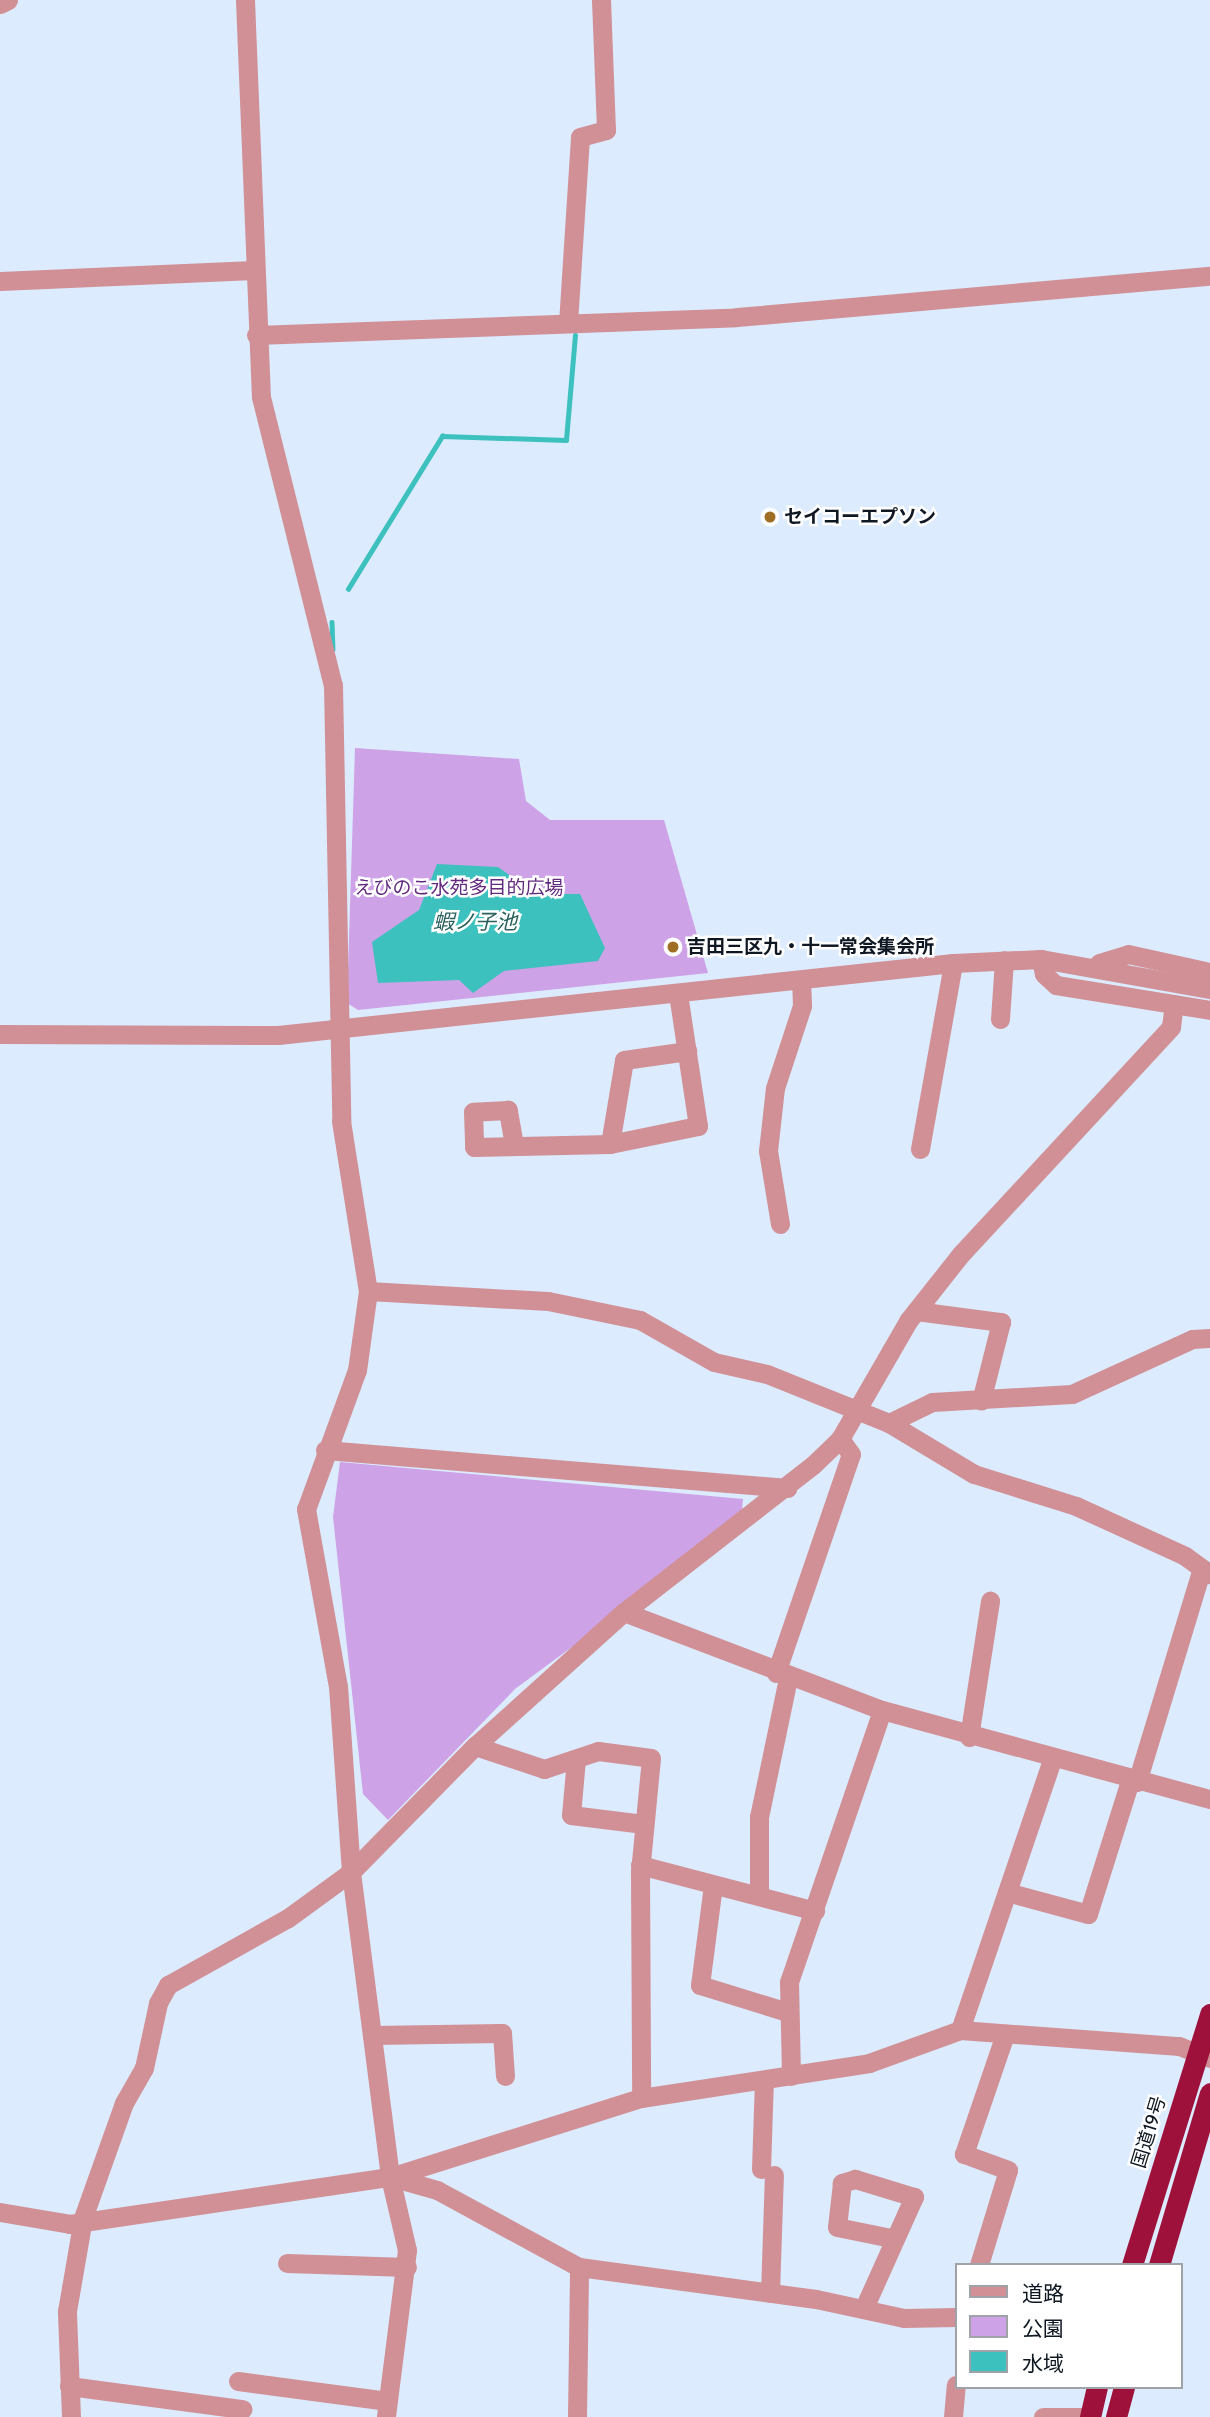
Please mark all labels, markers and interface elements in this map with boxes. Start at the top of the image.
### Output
place label: セイコーエプソン [784,506,936,528]
marker: セイコーエプソン [762,509,778,525]
park label: えびのこ水苑多目的広場 [355,877,563,899]
water label: 蝦ノ子池 [433,909,517,935]
place label: 吉田三区九・十一常会集会所 [687,936,934,958]
marker: 吉田三区九・十一常会集会所 [665,939,681,955]
street label: 国道19号 [1127,2093,1171,2171]
legend [954,2263,1182,2389]
text: 道路 [1022,2281,1064,2306]
text: 公園 [1022,2316,1064,2341]
text: 水域 [1022,2351,1064,2376]

